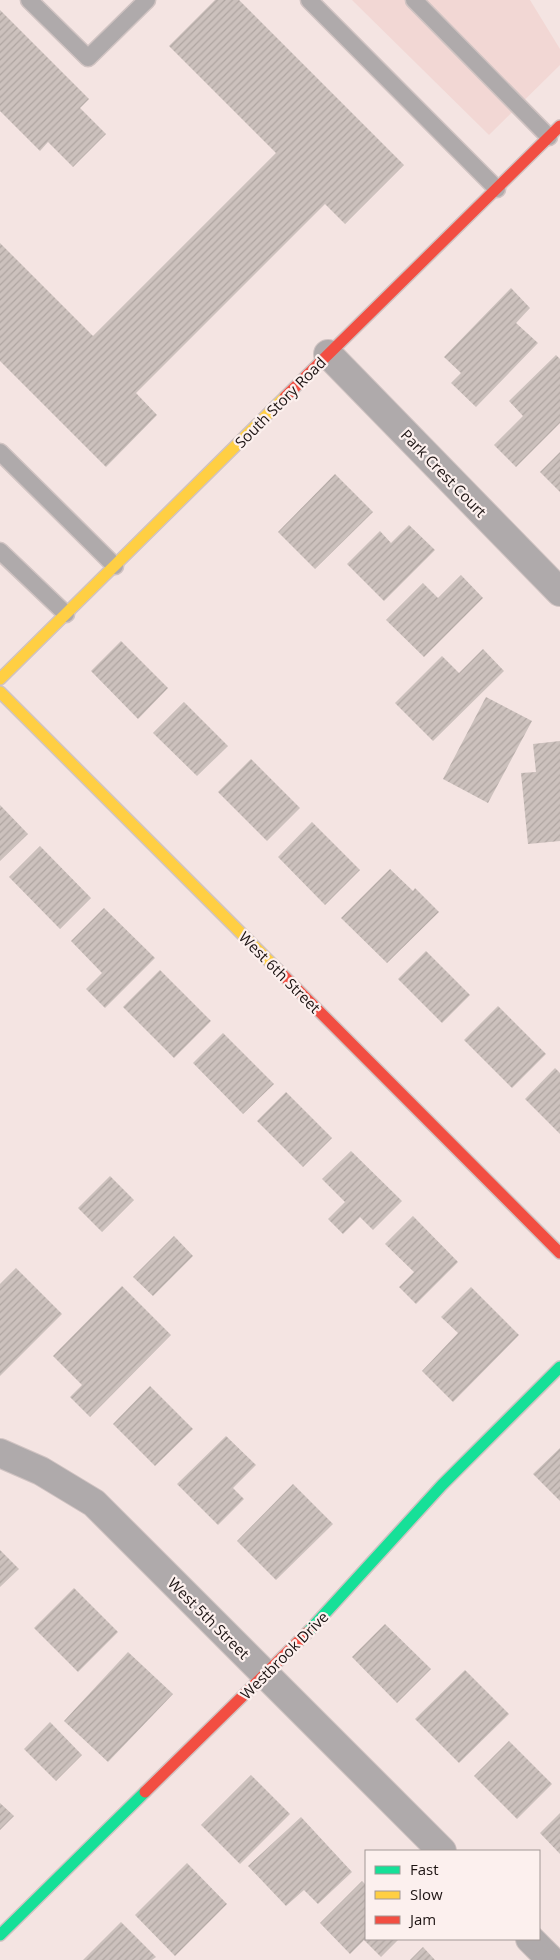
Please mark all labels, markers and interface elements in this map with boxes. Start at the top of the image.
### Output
street label: South Story Road [230,352,330,452]
street label: Park Crest Court [397,425,491,521]
street label: West 6th Street [235,927,325,1017]
street label: West 5th Street [164,1573,254,1663]
street label: Westbrook Drive [236,1607,332,1703]
legend [365,1850,540,1940]
text: Fast [410,1859,439,1879]
text: Slow [410,1884,443,1904]
text: Jam [408,1909,436,1929]

